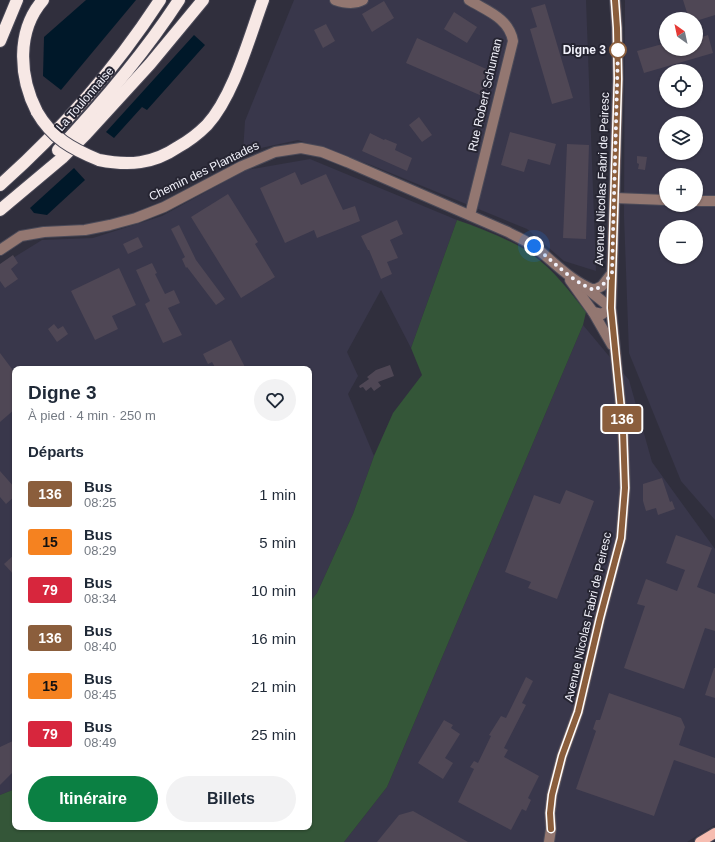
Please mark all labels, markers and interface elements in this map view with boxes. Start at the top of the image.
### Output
north arrow [659,12,703,56]
map controls [659,12,703,264]
street label: Rue Robert Schuman [465,37,505,153]
marker: Digne 3 [609,41,627,59]
place label: Digne 3 [563,43,606,57]
street label: La Toulonnaise [53,64,117,134]
button: locate [659,64,703,108]
street label: Avenue Nicolas Fabri de Peiresc [592,92,612,266]
button: layers [659,116,703,160]
street label: Chemin des Plantades [147,138,261,204]
button: + [659,168,703,212]
button: − [659,220,703,264]
your location [524,236,544,256]
button: heart [254,379,296,421]
text: Digne 3 [28,382,97,403]
line badge: 136 [599,406,645,432]
text: À pied · 4 min · 250 m [28,408,156,423]
text: 136 [610,411,634,427]
text: Départs [28,443,84,460]
text: Bus [84,478,112,495]
text: 136 [38,486,62,502]
text: 1 min [259,486,296,503]
text: 08:25 [84,495,117,510]
text: Bus [84,526,112,543]
street label: Avenue Nicolas Fabri de Peiresc [562,531,614,703]
text: 15 [42,534,58,550]
text: 5 min [259,534,296,551]
text: 08:29 [84,543,117,558]
text: Bus [84,574,112,591]
text: 79 [42,582,58,598]
text: 10 min [251,582,296,599]
text: 08:34 [84,591,117,606]
text: Bus [84,622,112,639]
text: 136 [38,630,62,646]
text: 16 min [251,630,296,647]
text: 08:40 [84,639,117,654]
text: Bus [84,670,112,687]
text: 15 [42,678,58,694]
text: 21 min [251,678,296,695]
text: 08:45 [84,687,117,702]
text: Bus [84,718,112,735]
text: 79 [42,726,58,742]
text: 25 min [251,726,296,743]
text: 08:49 [84,735,117,750]
button: Itinéraire [28,776,158,822]
button: Billets [166,776,296,822]

